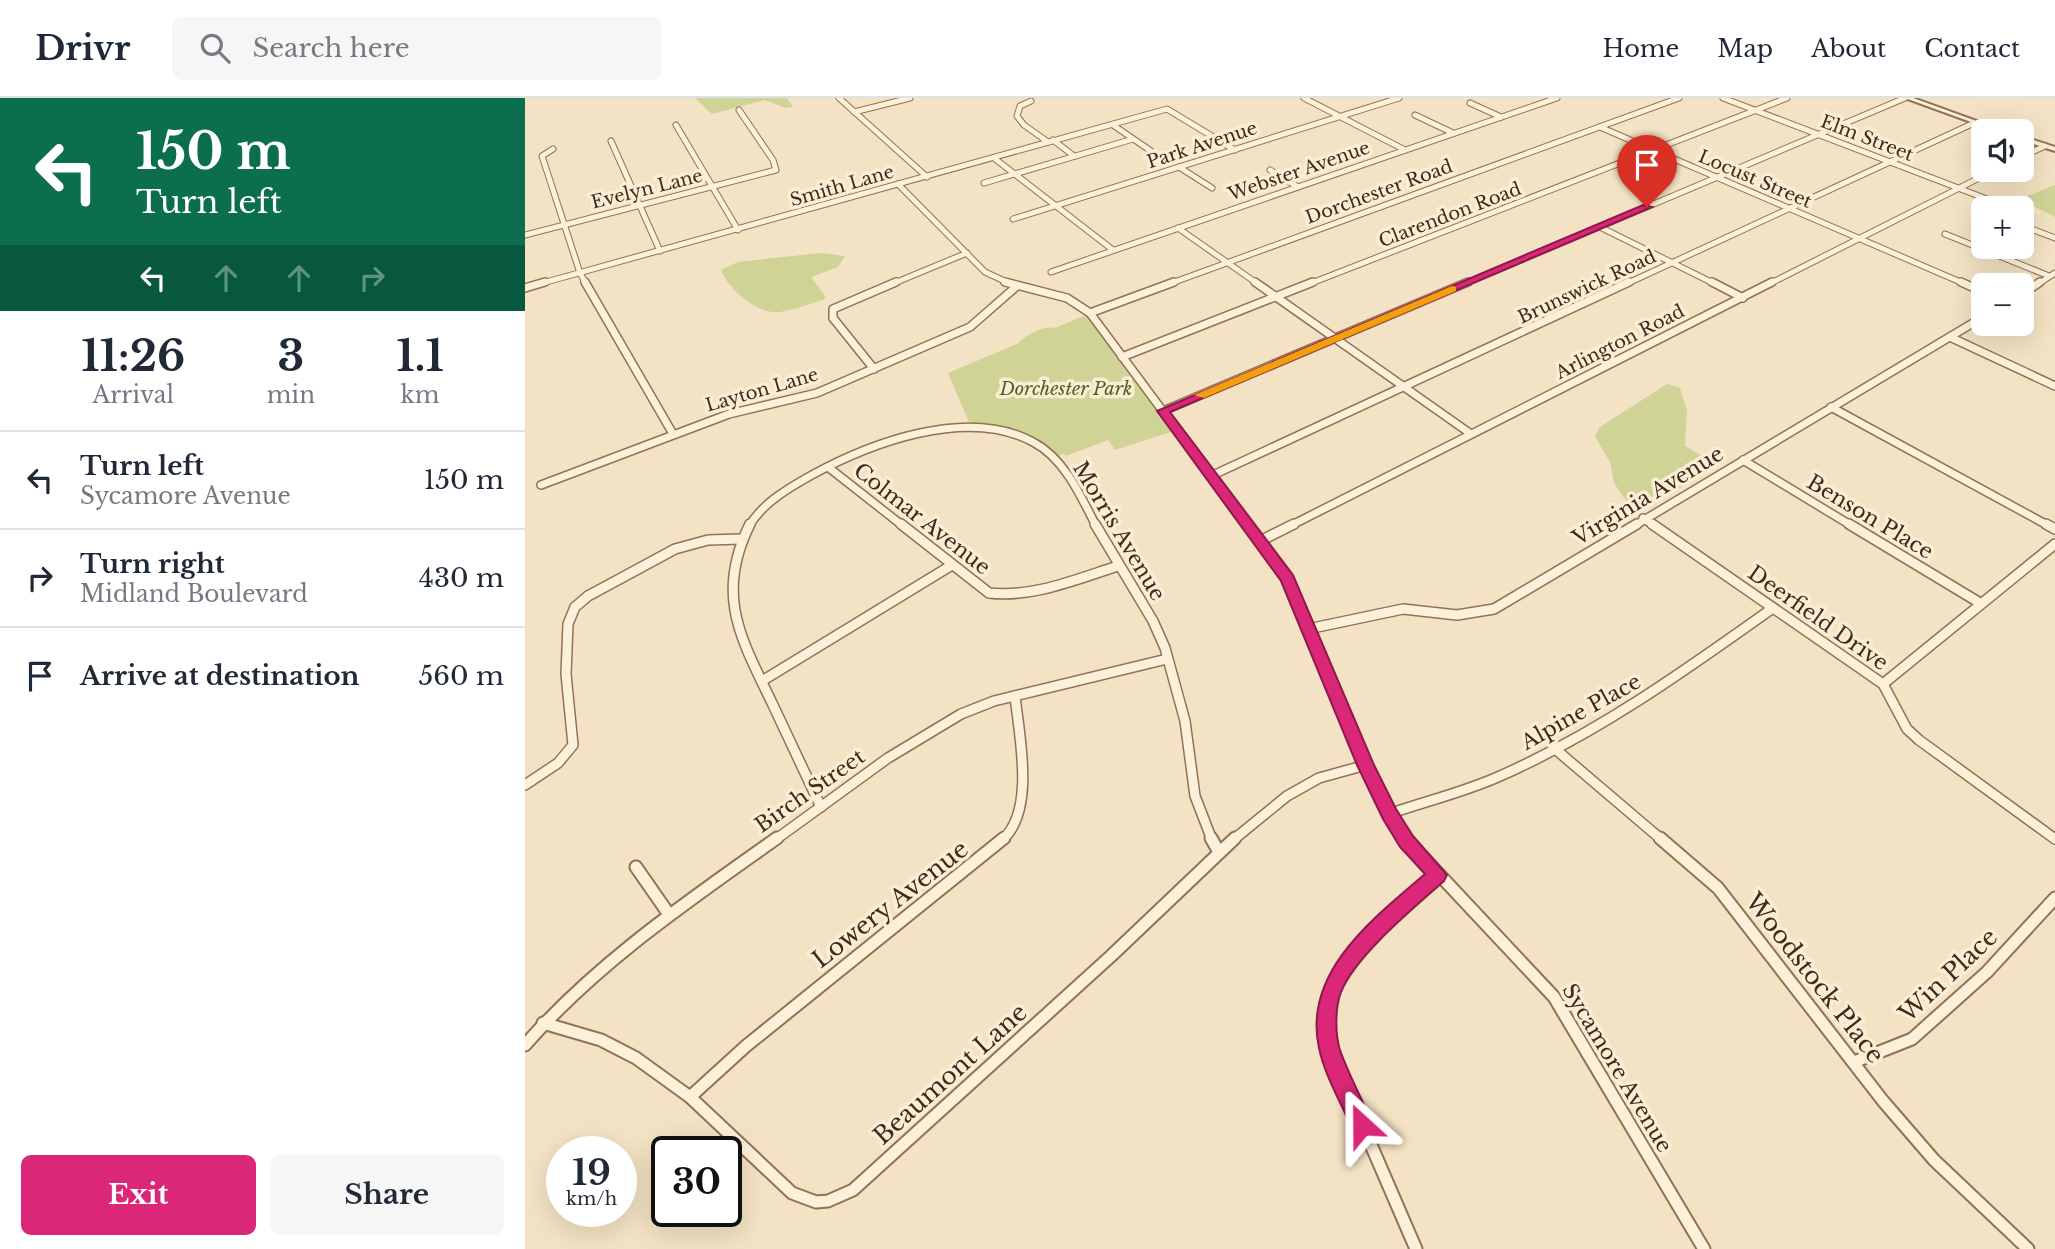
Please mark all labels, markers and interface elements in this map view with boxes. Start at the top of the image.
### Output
search box [172,17,662,80]
text: Drivr [35,28,130,69]
icon: search [196,29,234,67]
text: Search here [252,32,410,64]
text: Home [1603,34,1679,63]
text: Map [1717,34,1773,63]
text: About [1811,34,1886,63]
text: Contact [1924,34,2020,63]
street label: Elm Street [1818,110,1917,166]
street label: Park Avenue [1144,117,1260,173]
map controls [1971,119,2034,336]
button: sound [1971,119,2034,182]
text: 150 m [136,121,291,182]
icon: left [21,126,112,217]
pin [1617,135,1677,207]
street label: Webster Avenue [1224,136,1373,206]
street label: Locust Street [1695,145,1815,213]
icon: arrive [1628,146,1666,184]
street label: Dorchester Road [1302,155,1456,229]
street label: Smith Lane [787,161,897,211]
street label: Evelyn Lane [589,165,705,213]
street label: Clarendon Road [1376,178,1524,252]
text: Turn left [136,182,282,222]
button: + [1971,196,2034,259]
street label: Brunswick Road [1514,245,1660,329]
icon: left [134,259,172,297]
icon: ahead [207,259,245,297]
icon: ahead [280,259,318,297]
icon: right [353,259,391,297]
button: − [1971,273,2034,336]
street label: Arlington Road [1551,300,1688,384]
text: 11:26 [81,330,185,382]
text: 3 [277,330,304,382]
text: 1.1 [396,330,444,382]
street label: Layton Lane [703,363,821,417]
park label: Dorchester Park [999,378,1132,400]
text: Arrival [93,381,174,409]
text: min [267,381,315,409]
text: km [401,381,439,409]
street label: Virginia Avenue [1567,441,1728,552]
text: Turn left [80,450,204,482]
street label: Morris Avenue [1067,457,1171,605]
street label: Colmar Avenue [849,458,995,580]
icon: left [21,461,59,499]
text: 150 m [424,464,504,496]
street label: Benson Place [1802,469,1938,565]
text: Sycamore Avenue [80,482,291,510]
text: Turn right [80,548,225,580]
icon: right [21,559,59,597]
street label: Deerfield Drive [1743,560,1893,676]
text: 430 m [419,562,504,594]
text: Midland Boulevard [80,580,308,608]
icon: arrive [21,657,59,695]
text: Arrive at destination [80,660,360,692]
text: 560 m [419,660,504,692]
street label: Alpine Place [1516,668,1646,756]
street label: Birch Street [750,744,870,838]
street label: Lowery Avenue [806,834,974,974]
street label: Woodstock Place [1739,886,1890,1069]
street label: Win Place [1892,922,2003,1029]
street label: Sycamore Avenue [1556,979,1678,1157]
street label: Beaumont Lane [867,997,1033,1151]
position arrow [1325,1088,1399,1162]
speed limit sign: 30 [651,1136,742,1227]
text: 19 [572,1151,611,1194]
button: Exit [21,1155,256,1235]
button: Share [270,1155,504,1235]
text: km/h [566,1188,617,1210]

